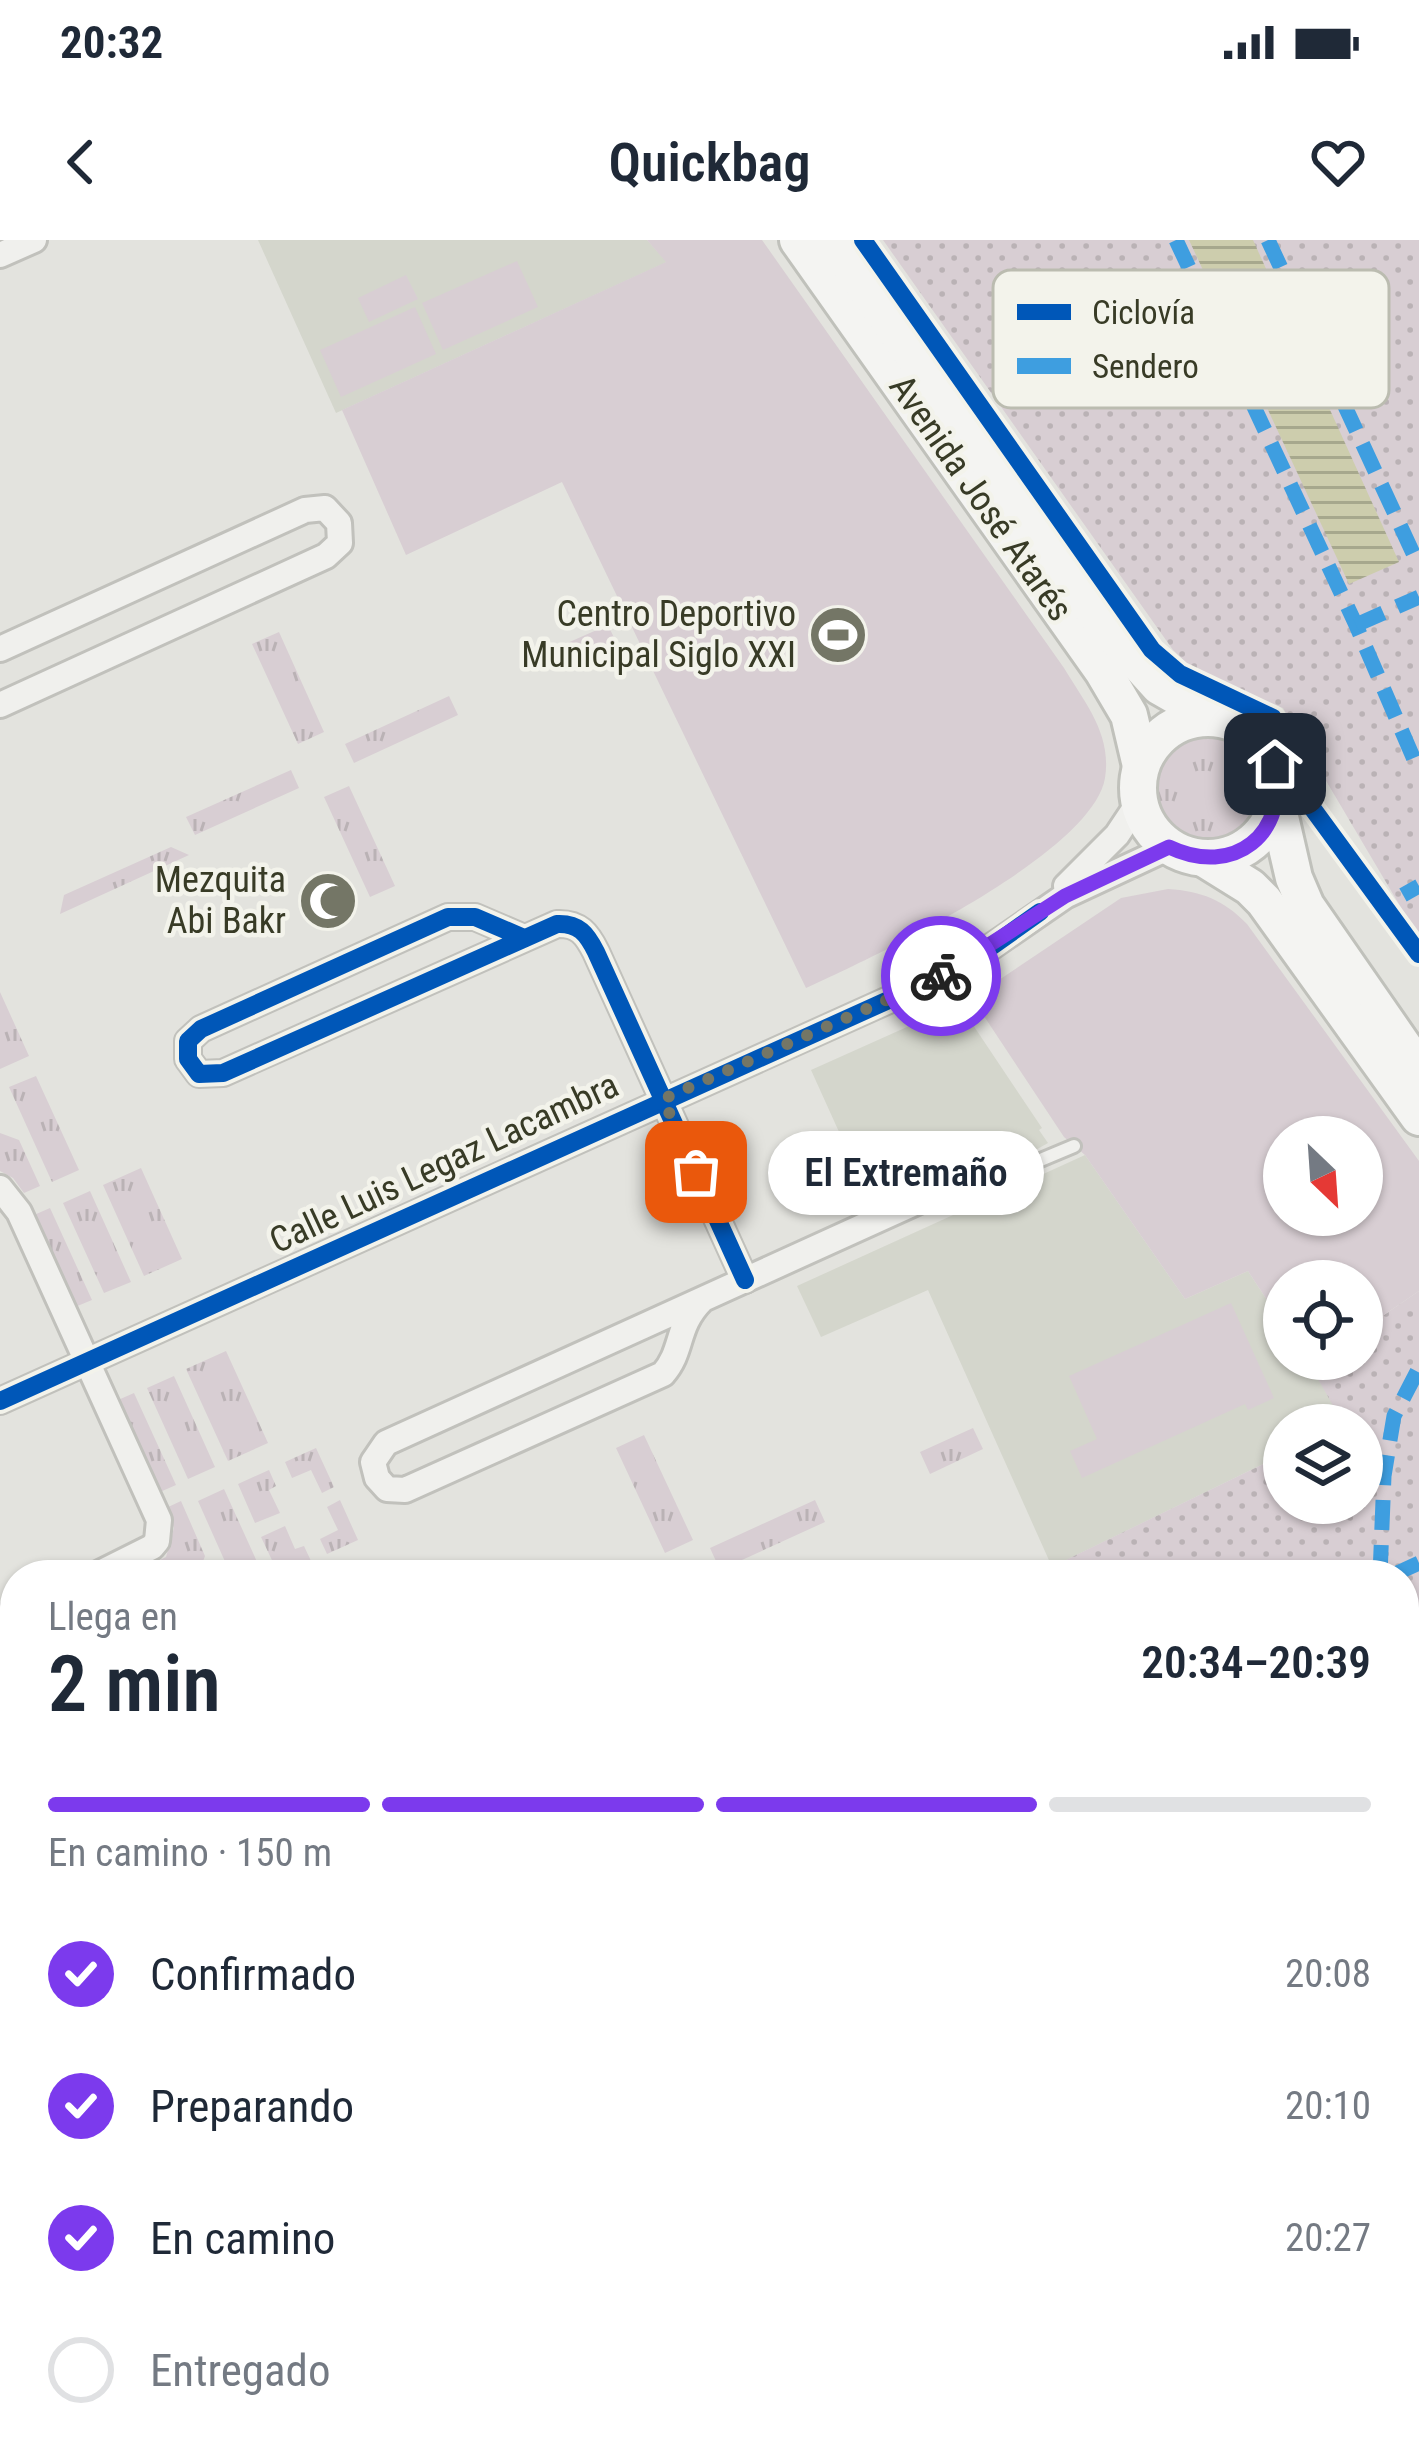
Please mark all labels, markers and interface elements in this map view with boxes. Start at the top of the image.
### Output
text: 20:32 [60,16,163,69]
icon: back [48,129,114,195]
icon: heart [1305,129,1371,195]
text: Quickbag [609,131,810,194]
legend [993,270,1389,408]
text: Ciclovía [1092,293,1195,332]
text: Sendero [1092,347,1199,386]
street label: Avenida José Atarés [881,367,1081,629]
place label: Centro Deportivo Municipal Siglo XXI [521,593,796,676]
sports icon: Centro Deportivo Municipal Siglo XXI [807,604,869,666]
pin [1224,713,1326,815]
icon: home [1242,731,1308,797]
place label: Mezquita Abi Bakr [155,859,286,942]
mosque icon: Mezquita Abi Bakr [297,870,359,932]
courier [881,916,1001,1036]
icon: bike [908,943,974,1009]
street label: Calle Luis Legaz Lacambra [263,1064,625,1262]
north arrow [1263,1116,1383,1236]
map controls [1263,1116,1383,1524]
pin [645,1121,747,1223]
callout: El Extremaño [768,1130,1044,1214]
icon: bag [663,1139,729,1205]
text: El Extremaño [804,1150,1008,1196]
button: locate [1263,1260,1383,1380]
button: layers [1263,1404,1383,1524]
text: Llega en [48,1594,178,1640]
text: 20:34–20:39 [1141,1636,1371,1689]
text: 2 min [48,1639,221,1730]
text: En camino · 150 m [48,1830,332,1876]
icon: check [48,1941,114,2007]
text: Confirmado [150,1948,356,2001]
text: 20:08 [1285,1951,1371,1997]
icon: check [48,2073,114,2139]
text: Preparando [150,2080,354,2133]
text: 20:10 [1285,2083,1371,2129]
icon: check [48,2205,114,2271]
text: En camino [150,2212,335,2265]
text: 20:27 [1285,2215,1371,2261]
text: Entregado [150,2344,331,2397]

